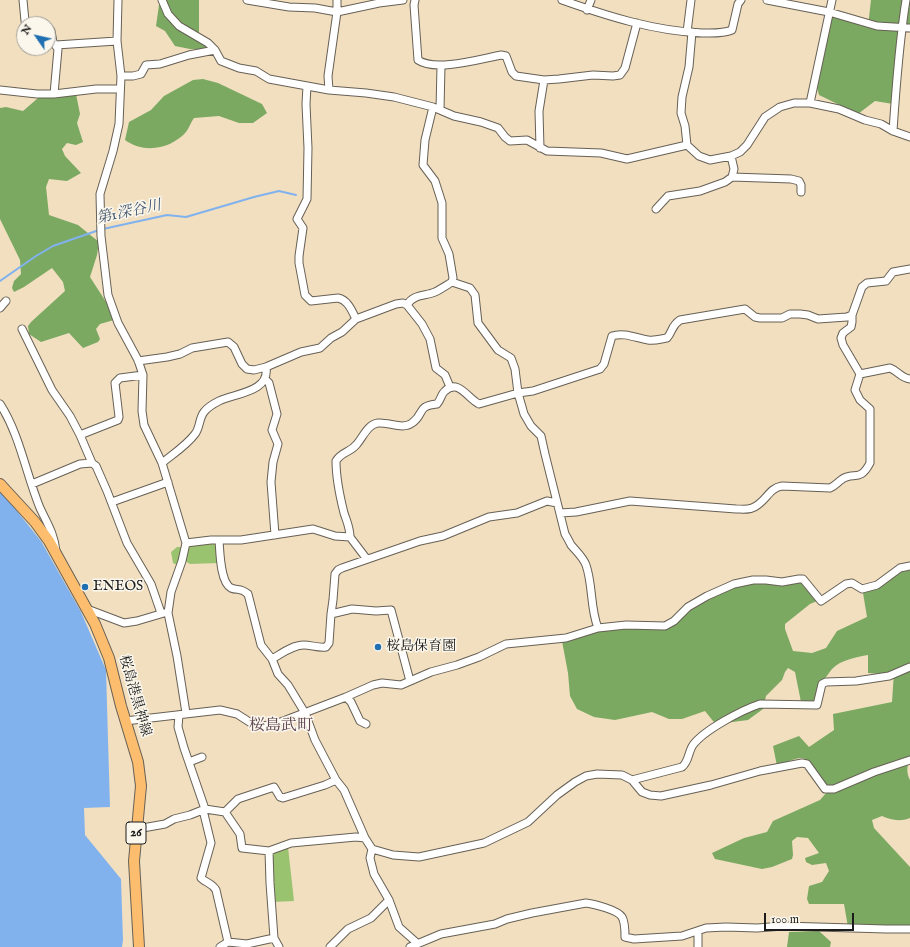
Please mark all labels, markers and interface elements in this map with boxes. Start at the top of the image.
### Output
north arrow [16,16,56,56]
text: N [18,22,35,38]
water label: 第1深谷川 [95,197,163,229]
place label: ENEOS [93,579,143,595]
marker: ENEOS [80,582,90,592]
place label: 桜島保育園 [386,639,456,655]
marker: 桜島保育園 [373,642,383,652]
street label: 桜島港黒神線 [114,653,154,739]
district label: 桜島武町 [249,717,313,737]
road number: 26 [126,822,146,844]
scale bar [766,905,856,931]
text: 100 m [771,912,799,927]

